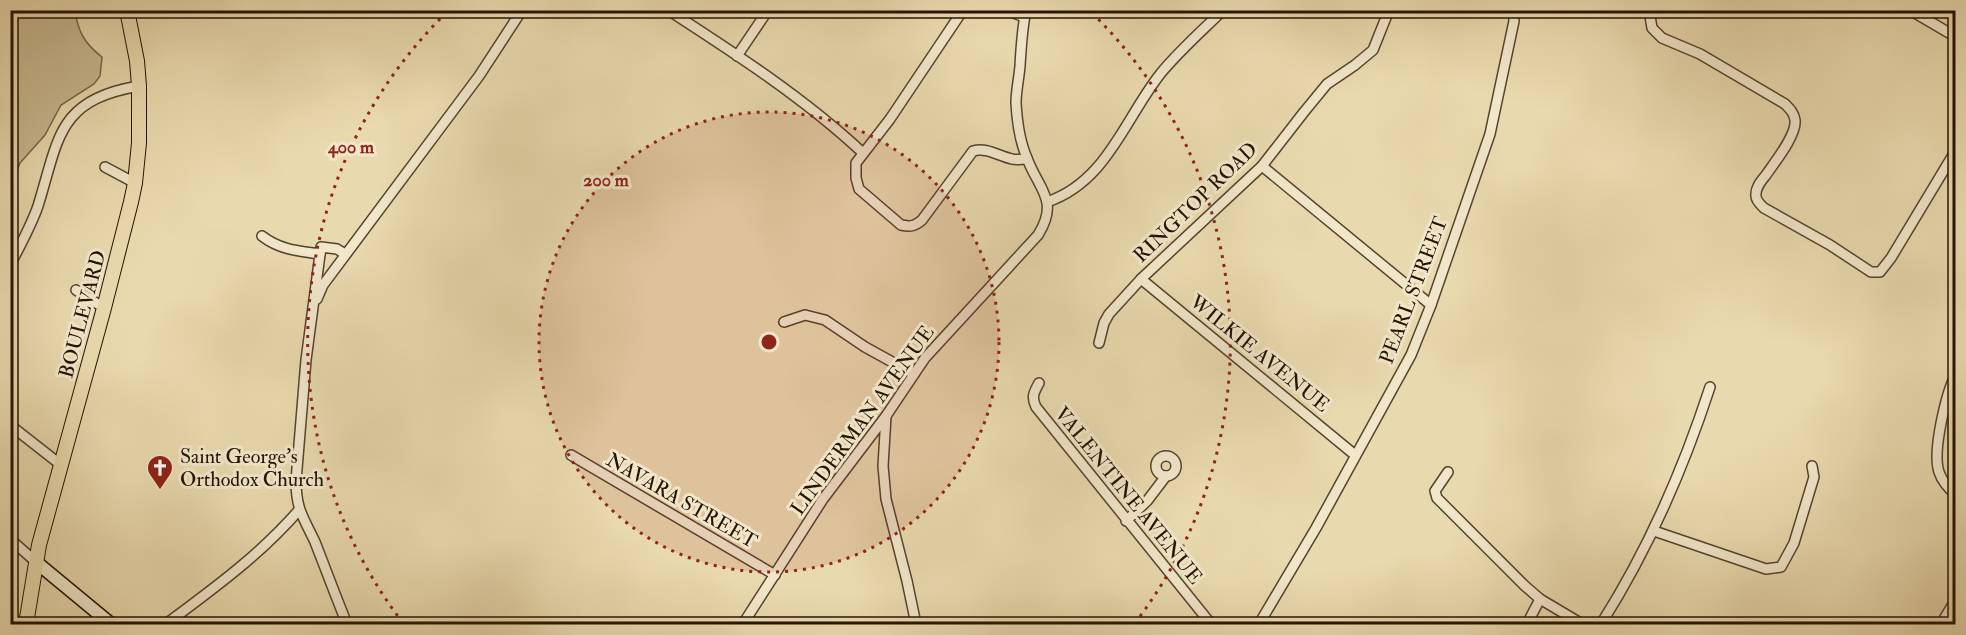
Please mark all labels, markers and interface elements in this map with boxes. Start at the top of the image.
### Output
text: 400 m [327,136,375,159]
street label: RINGTOP ROAD [1128,137,1263,268]
text: 200 m [583,169,630,192]
street label: PEARL STREET [1374,213,1453,367]
street label: BOULEVARD [53,248,112,381]
street label: WILKIE AVENUE [1184,289,1335,417]
street label: LINDERMAN AVENUE [785,321,940,520]
centre of rings [759,332,779,352]
street label: VALENTINE AVENUE [1049,401,1208,589]
place label: Saint George's Orthodox Church [180,444,324,492]
street label: NAVARA STREET [602,447,762,554]
church icon: Saint George's Orthodox Church [145,453,175,491]

